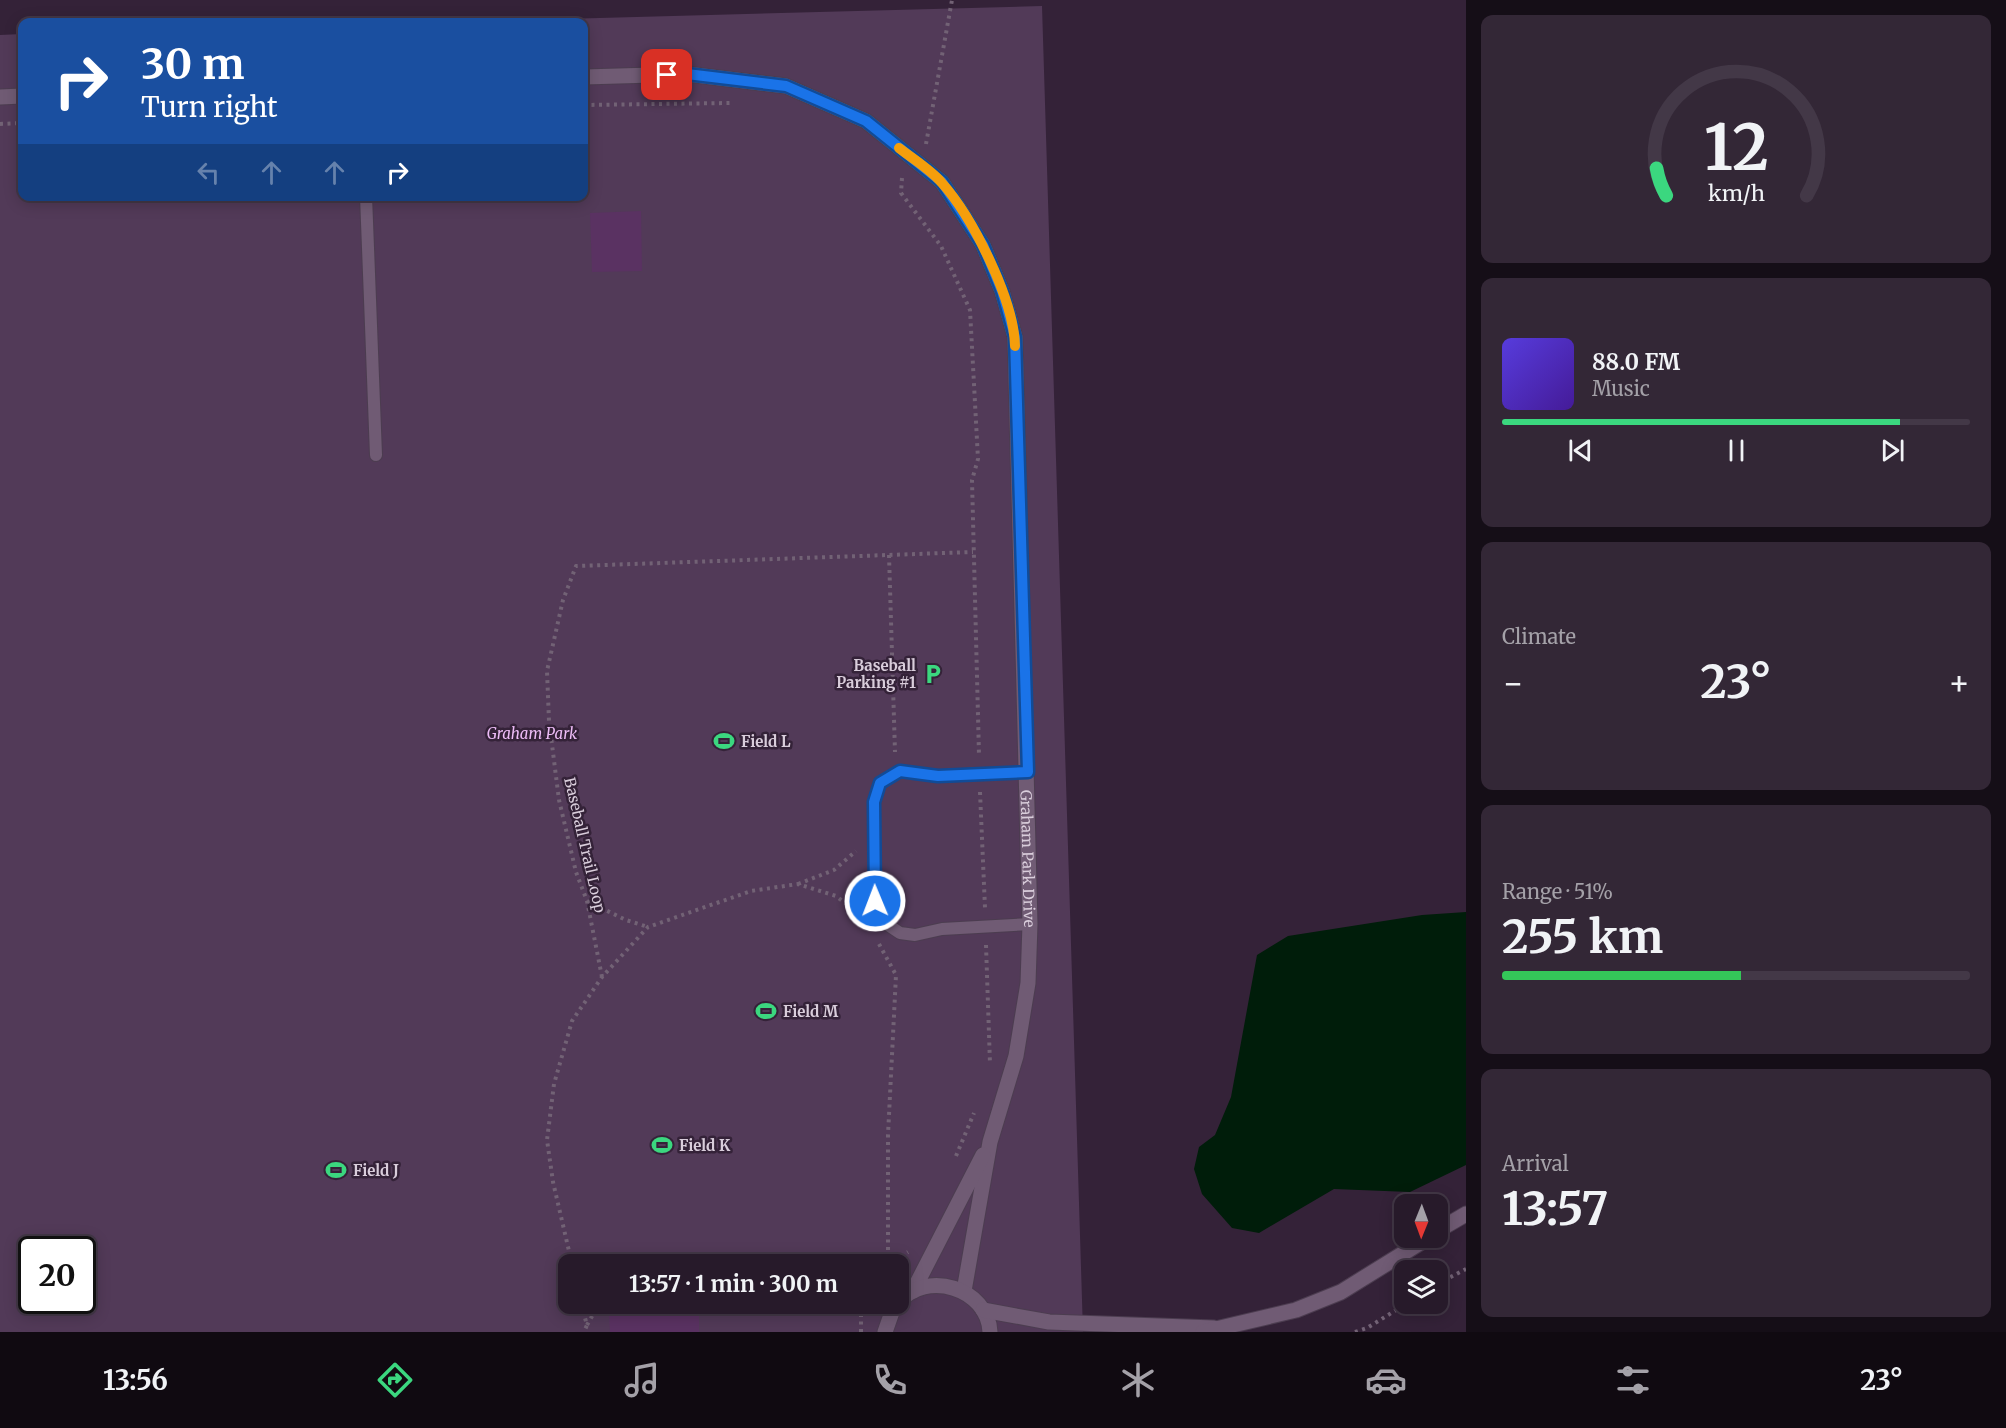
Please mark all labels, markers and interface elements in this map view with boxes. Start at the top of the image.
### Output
text: 30 m [141,38,245,90]
icon: right [42,42,120,120]
pin [641,49,692,100]
icon: arrive [650,58,683,91]
text: Turn right [141,90,278,124]
text: 12 [1703,109,1769,187]
icon: left [192,156,225,189]
icon: ahead [255,156,288,189]
icon: ahead [318,156,351,189]
icon: right [381,156,414,189]
text: km/h [1708,181,1764,208]
text: 88.0 FM [1592,348,1680,376]
text: Music [1592,376,1650,401]
icon: previous [1564,434,1597,467]
icon: pause [1720,434,1753,467]
icon: next [1876,434,1909,467]
text: Climate [1502,624,1576,649]
text: 23° [1700,654,1772,710]
place label: Baseball Parking #1 [836,656,916,692]
parking icon: Baseball Parking #1 [921,662,945,686]
text: − [1502,663,1524,704]
text: + [1948,663,1970,704]
park label: Graham Park [487,724,578,743]
sports icon: Field L [712,729,736,753]
place label: Field L [741,732,791,751]
street label: Baseball Trail Loop [560,775,610,915]
street label: Graham Park Drive [1017,790,1040,928]
position arrow [843,869,907,933]
text: Range · 51% [1502,879,1613,904]
text: 255 km [1502,909,1663,965]
sports icon: Field M [754,999,778,1023]
place label: Field M [783,1002,839,1021]
sports icon: Field K [650,1133,674,1157]
place label: Field K [679,1136,731,1155]
text: Arrival [1502,1151,1569,1176]
sports icon: Field J [324,1158,348,1182]
place label: Field J [353,1161,399,1180]
text: 13:57 [1502,1181,1608,1237]
north arrow [1394,1194,1448,1248]
map controls [1394,1194,1448,1314]
speed limit sign: 20 [18,1236,96,1314]
button: layers [1394,1260,1448,1314]
text: 13:57 · 1 min · 300 m [629,1270,838,1298]
icon: directions [374,1359,416,1401]
icon: music [621,1359,663,1401]
icon: phone [869,1359,911,1401]
icon: climate [1117,1359,1159,1401]
icon: car [1365,1359,1407,1401]
icon: filters [1612,1359,1654,1401]
text: 13:56 [103,1363,168,1397]
text: 23° [1860,1363,1903,1397]

